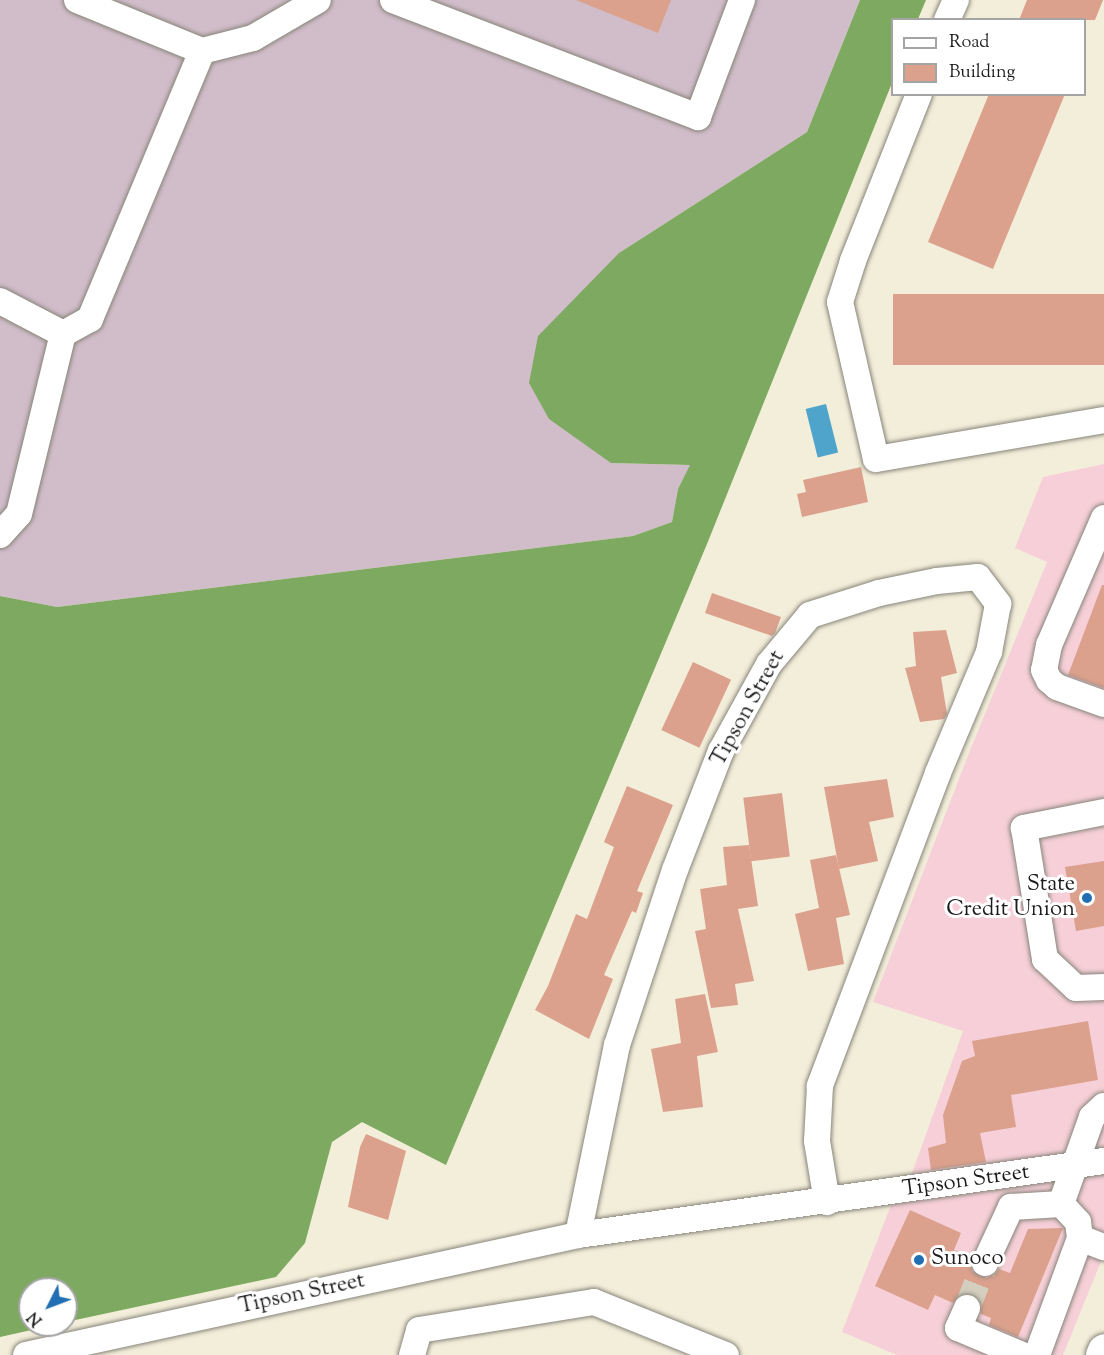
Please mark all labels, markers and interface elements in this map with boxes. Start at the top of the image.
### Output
legend [891,18,1086,96]
text: Road [949,30,989,56]
text: Building [949,60,1015,86]
street label: Tipson Street [706,647,792,771]
place label: State Credit Union [946,872,1075,924]
marker: State Credit Union [1080,891,1094,905]
street label: Tipson Street [901,1160,1031,1204]
place label: Sunoco [931,1247,1004,1273]
marker: Sunoco [912,1253,926,1267]
street label: Tipson Street [237,1269,367,1321]
north arrow [18,1277,78,1337]
text: N [23,1306,49,1330]

